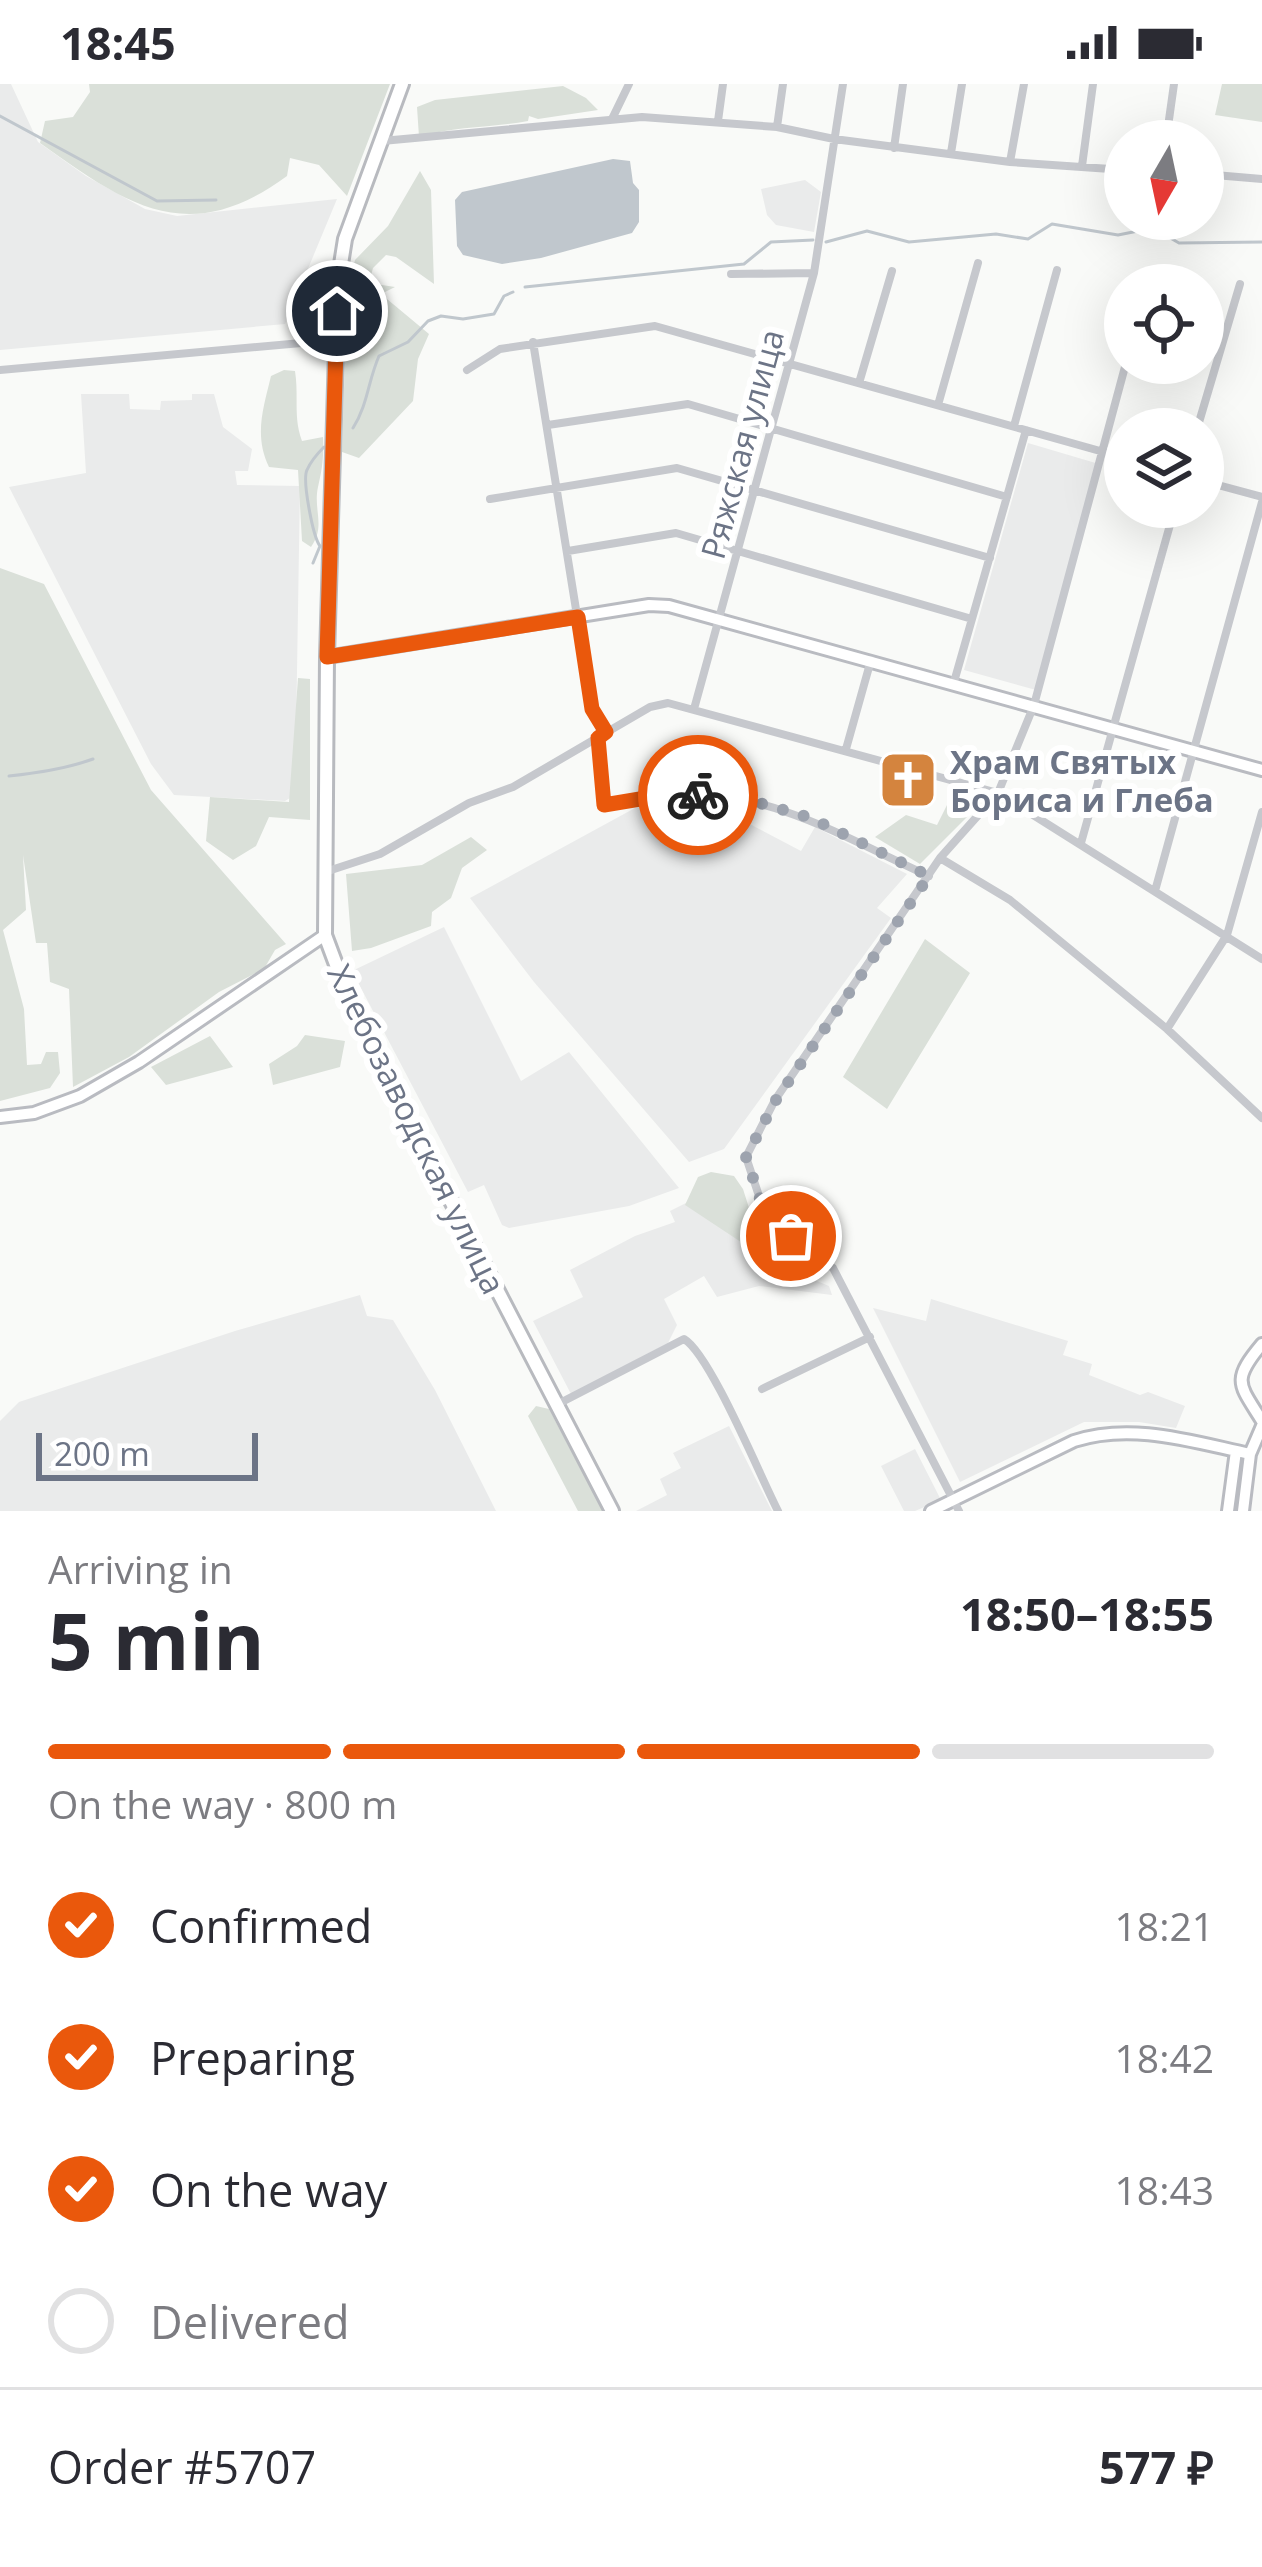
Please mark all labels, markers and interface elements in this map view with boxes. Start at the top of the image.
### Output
text: 18:45 [60,12,176,73]
north arrow [1104,120,1224,240]
map controls [1104,120,1224,528]
pin [286,260,388,362]
button: locate [1104,264,1224,384]
icon: home [304,278,370,344]
street label: Ряжская улица [690,324,794,564]
button: layers [1104,408,1224,528]
courier [638,735,758,855]
place label: Храм Святых Бориса и Глеба [950,739,1214,822]
church icon: Храм Святых Бориса и Глеба [877,749,939,811]
icon: bike [665,762,731,828]
street label: Хлебозаводская улица [318,957,516,1301]
pin [740,1185,842,1287]
icon: bag [758,1203,824,1269]
scale bar [36,1427,258,1480]
text: 200 m [54,1431,150,1476]
text: Arriving in [48,1542,233,1595]
text: 18:50–18:55 [960,1583,1214,1644]
text: 5 min [48,1587,265,1693]
text: On the way · 800 m [48,1777,397,1830]
icon: check [48,1892,114,1958]
text: Confirmed [150,1895,372,1956]
text: 18:21 [1115,1899,1214,1952]
icon: check [48,2024,114,2090]
text: Preparing [150,2027,355,2088]
text: 18:42 [1115,2031,1214,2084]
icon: check [48,2156,114,2222]
text: On the way [150,2159,387,2220]
text: 18:43 [1115,2163,1214,2216]
text: Delivered [150,2291,350,2352]
text: Order #5707 [48,2436,316,2497]
text: 577 ₽ [1099,2436,1214,2497]

